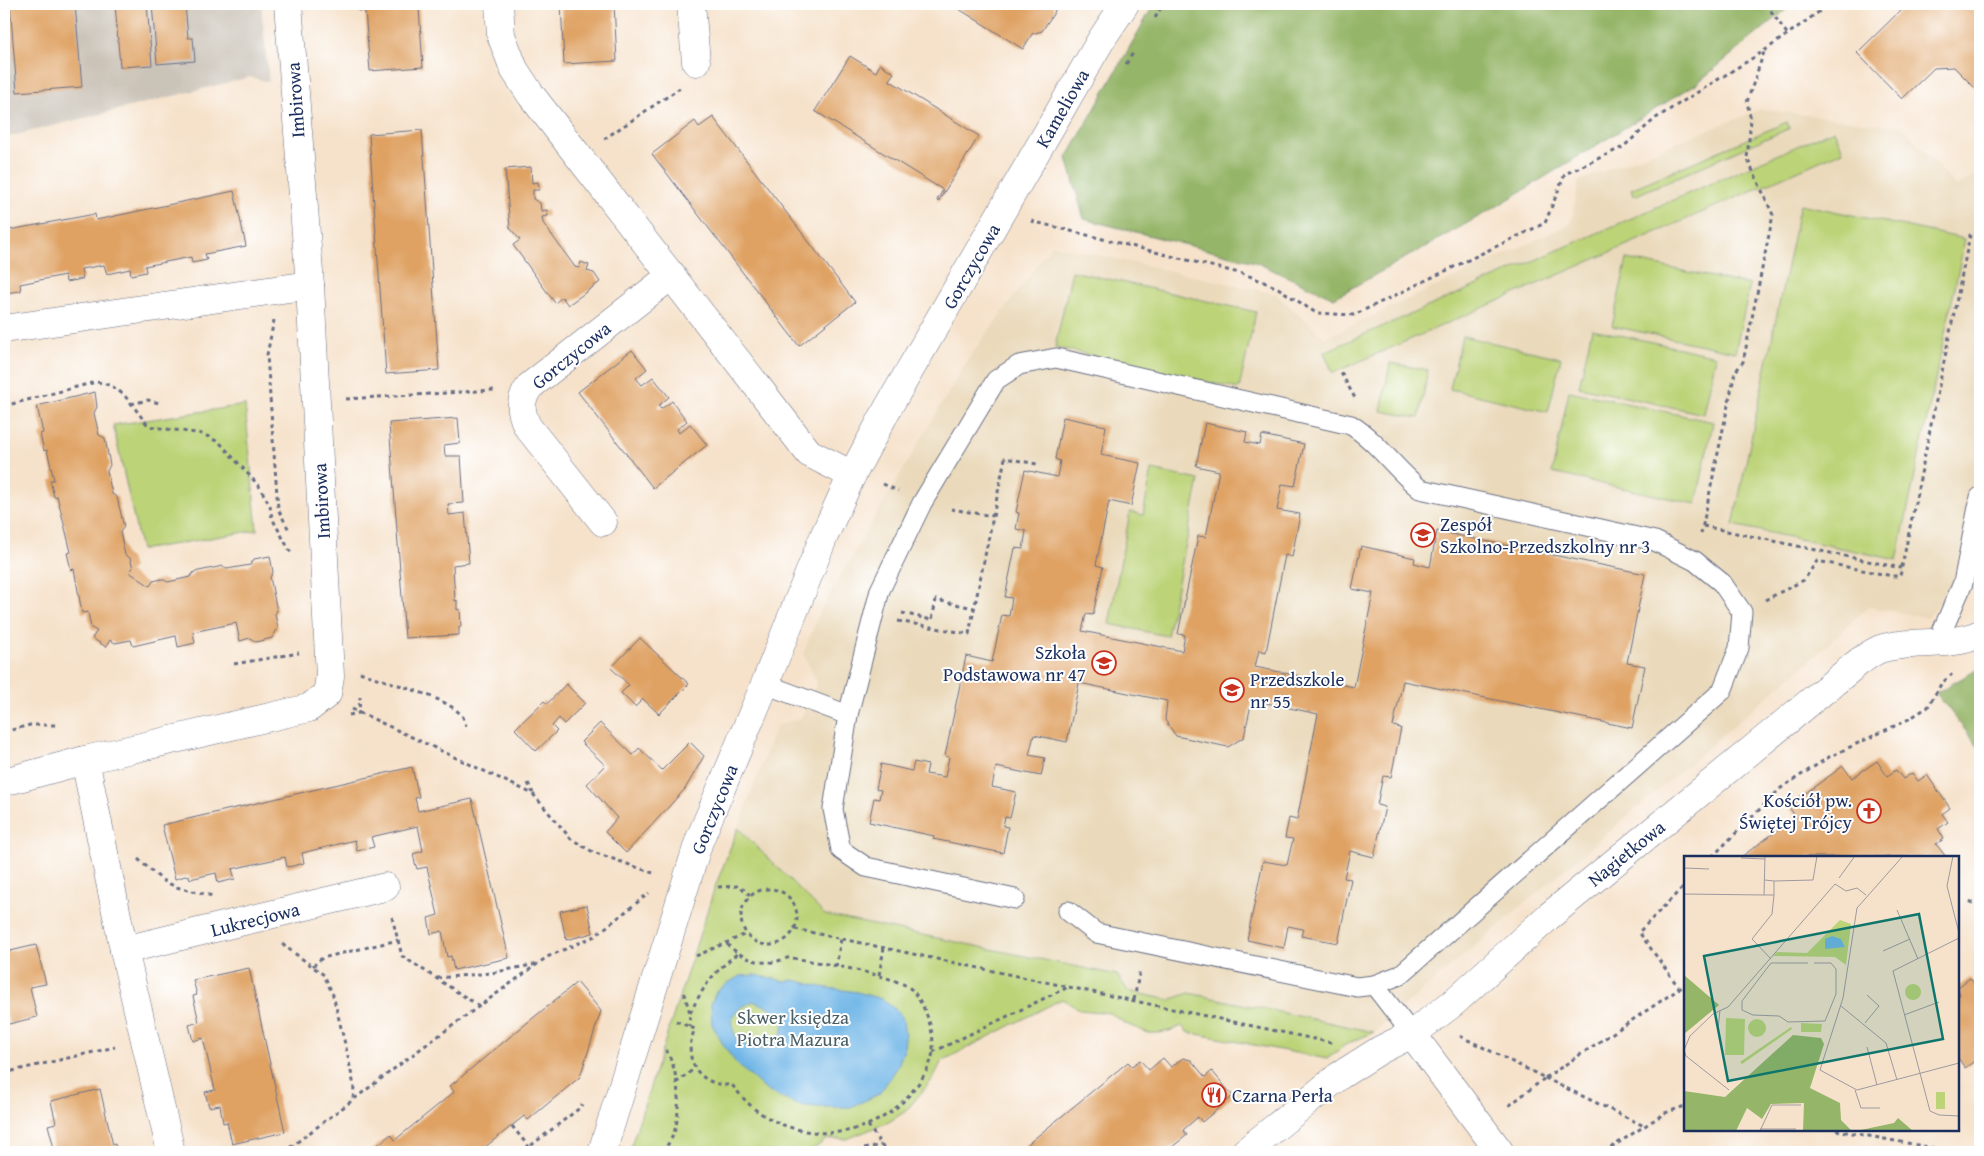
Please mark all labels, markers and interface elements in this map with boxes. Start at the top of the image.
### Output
street label: Imbirowa [278,61,312,139]
street label: Kameliowa [1028,63,1096,153]
street label: Gorczycowa [935,218,1007,314]
street label: Gorczycowa [525,314,617,396]
street label: Imbirowa [305,462,337,540]
place label: Zespół Szkolno-Przedszkolny nr 3 [1440,510,1650,560]
school or university icon: Zespół Szkolno-Przedszkolny nr 3 [1410,522,1436,548]
place label: Szkoła Podstawowa nr 47 [943,638,1086,688]
school or university icon: Szkoła Podstawowa nr 47 [1091,650,1117,676]
place label: Przedszkole nr 55 [1250,665,1345,715]
school or university icon: Przedszkole nr 55 [1219,677,1245,703]
street label: Gorczycowa [683,760,745,858]
place label: Kościół pw. Świętej Trójcy [1739,786,1853,836]
church icon: Kościół pw. Świętej Trójcy [1856,798,1882,824]
street label: Nagietkowa [1581,813,1671,893]
inset map [1684,856,1959,1131]
street label: Lukrecjowa [208,894,302,944]
park label: Skwer księdza Piotra Mazura [737,1003,849,1053]
place label: Czarna Perła [1232,1081,1333,1109]
restaurant icon: Czarna Perła [1201,1082,1227,1108]

